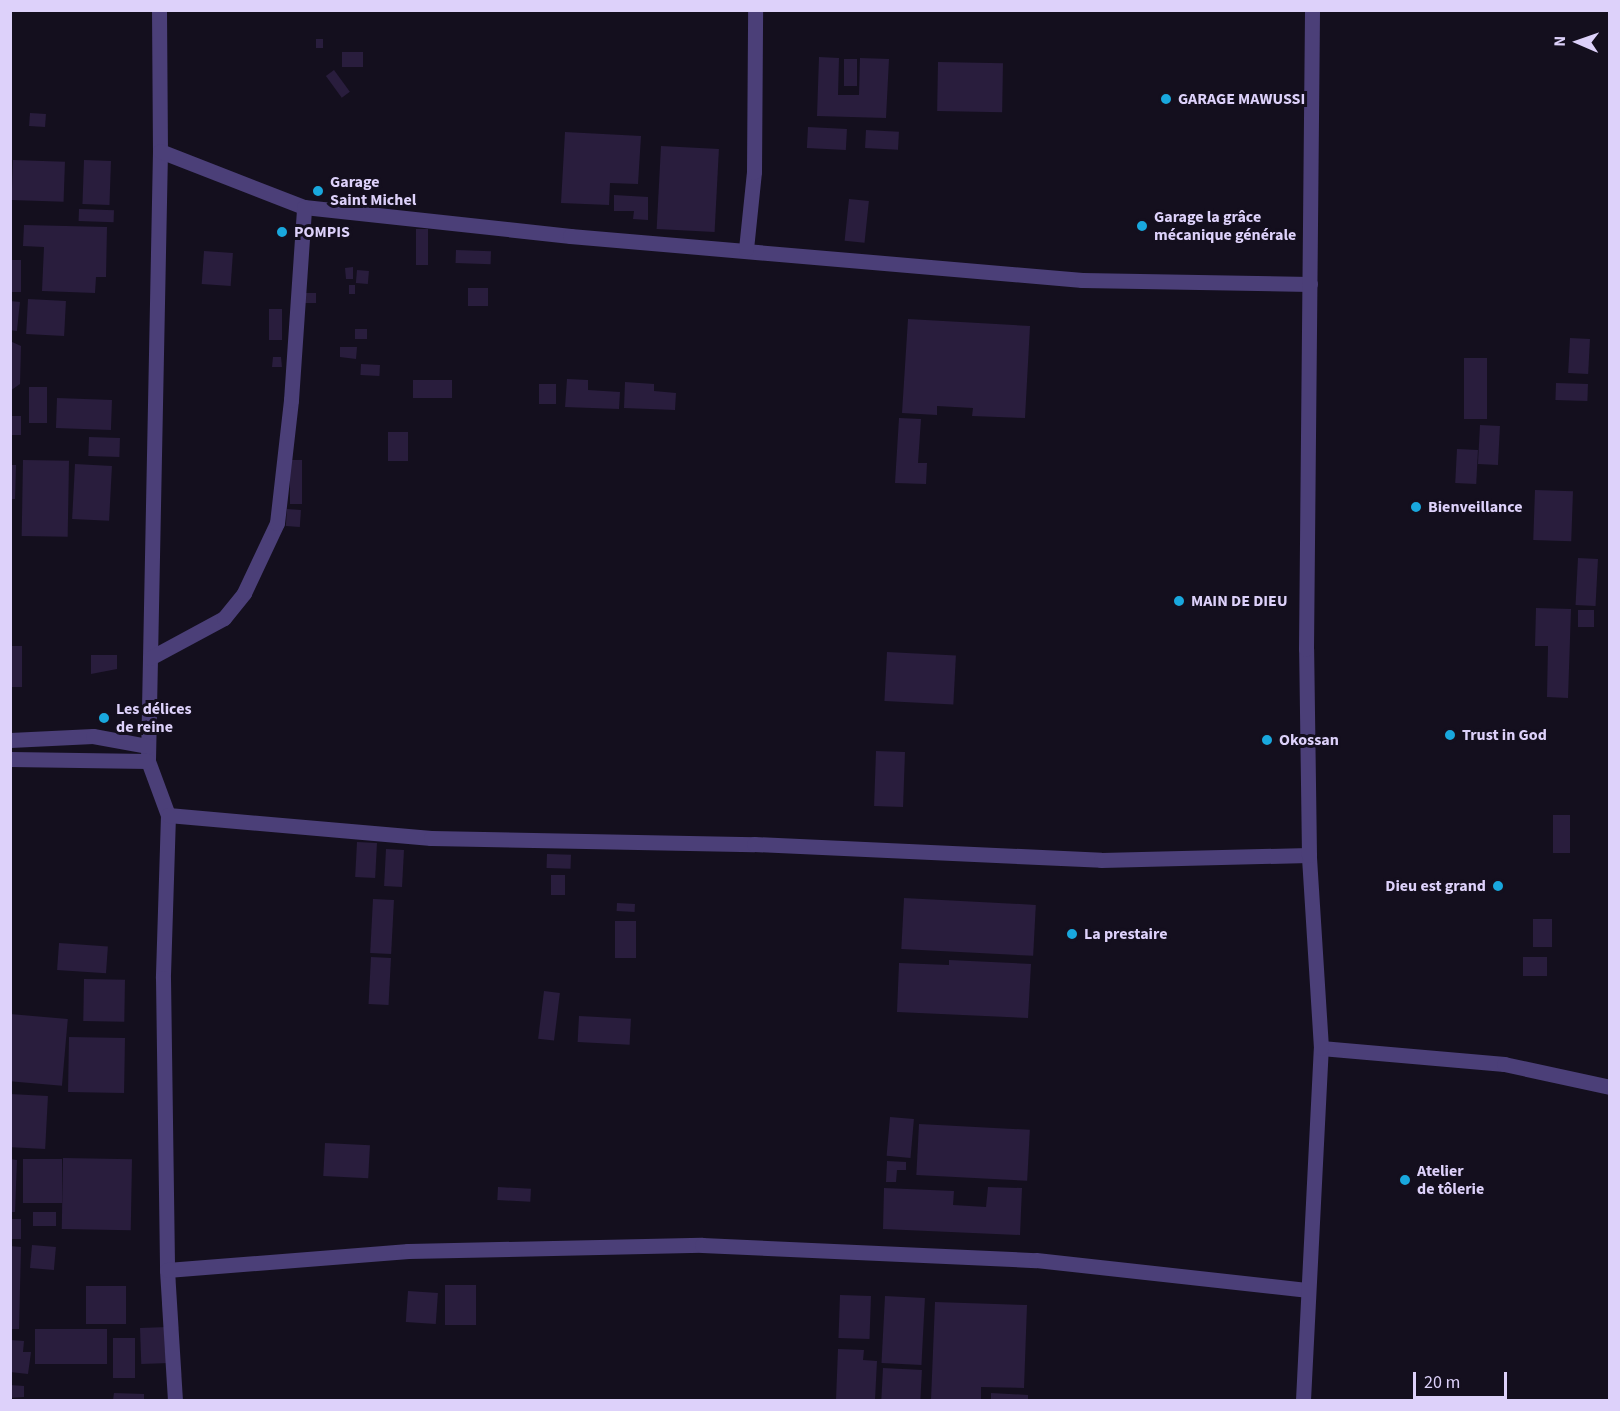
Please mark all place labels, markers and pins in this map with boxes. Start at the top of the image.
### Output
place label: GARAGE MAWUSSI [1178,89,1305,109]
marker: GARAGE MAWUSSI [1159,92,1173,106]
place label: Garage Saint Michel [330,172,416,210]
marker: Garage Saint Michel [311,184,325,198]
place label: Garage la grâce mécanique générale [1154,207,1296,245]
marker: Garage la grâce mécanique générale [1135,219,1149,233]
place label: POMPIS [294,222,350,242]
marker: POMPIS [275,225,289,239]
place label: Bienveillance [1428,497,1523,517]
marker: Bienveillance [1409,500,1423,514]
place label: MAIN DE DIEU [1191,591,1288,611]
marker: MAIN DE DIEU [1172,594,1186,608]
place label: Les délices de reine [116,699,192,737]
marker: Les délices de reine [97,711,111,725]
place label: Trust in God [1462,725,1547,745]
marker: Trust in God [1443,728,1457,742]
place label: Okossan [1279,730,1339,750]
marker: Okossan [1260,733,1274,747]
place label: Dieu est grand [1385,876,1486,896]
marker: Dieu est grand [1491,879,1505,893]
place label: La prestaire [1084,924,1167,944]
marker: La prestaire [1065,927,1079,941]
place label: Atelier de tôlerie [1417,1161,1484,1199]
marker: Atelier de tôlerie [1398,1173,1412,1187]

